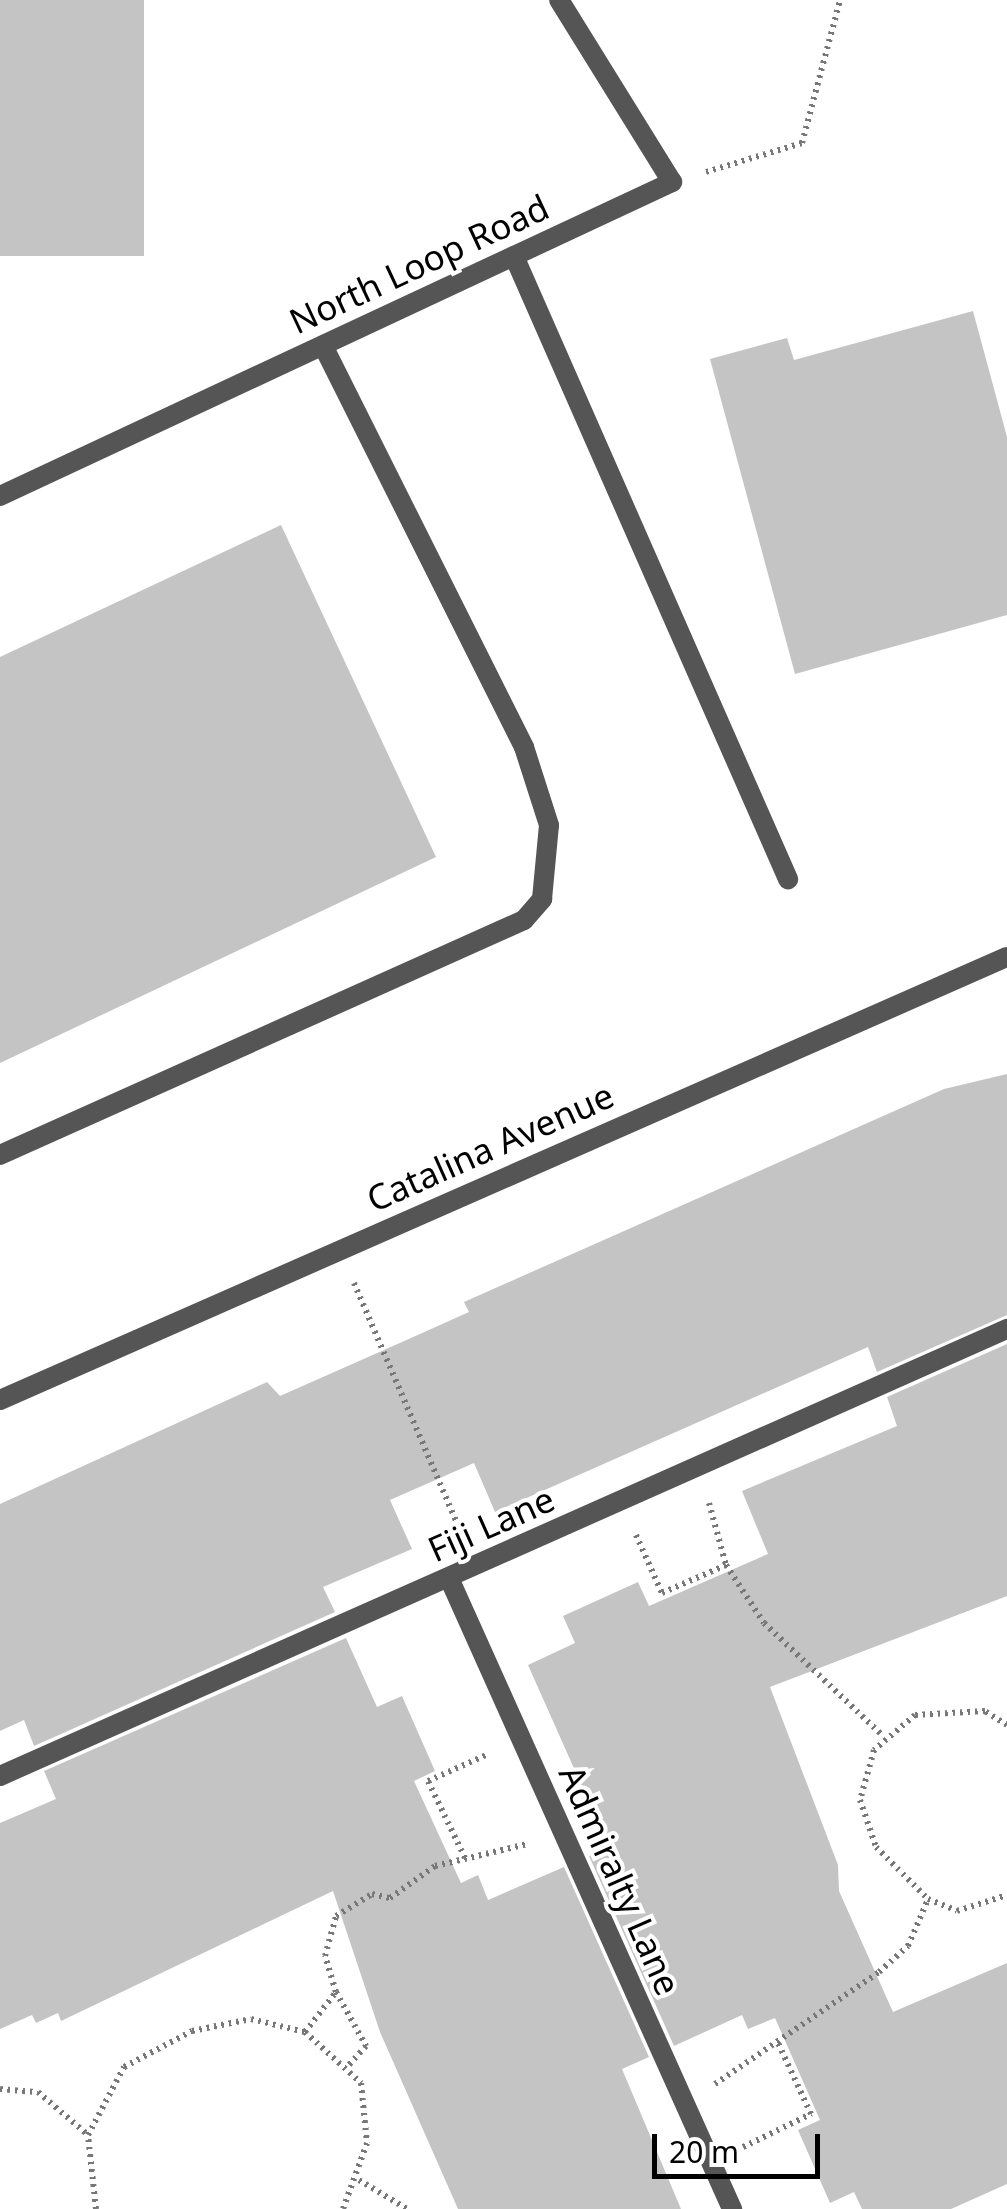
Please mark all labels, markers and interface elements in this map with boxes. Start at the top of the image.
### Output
street label: North Loop Road [283,186,555,342]
street label: Catalina Avenue [360,1074,620,1220]
street label: Fiji Lane [421,1478,561,1570]
street label: Admiralty Lane [551,1759,689,2001]
scale bar [657,2114,824,2176]
text: 20 m [669,2131,739,2172]

